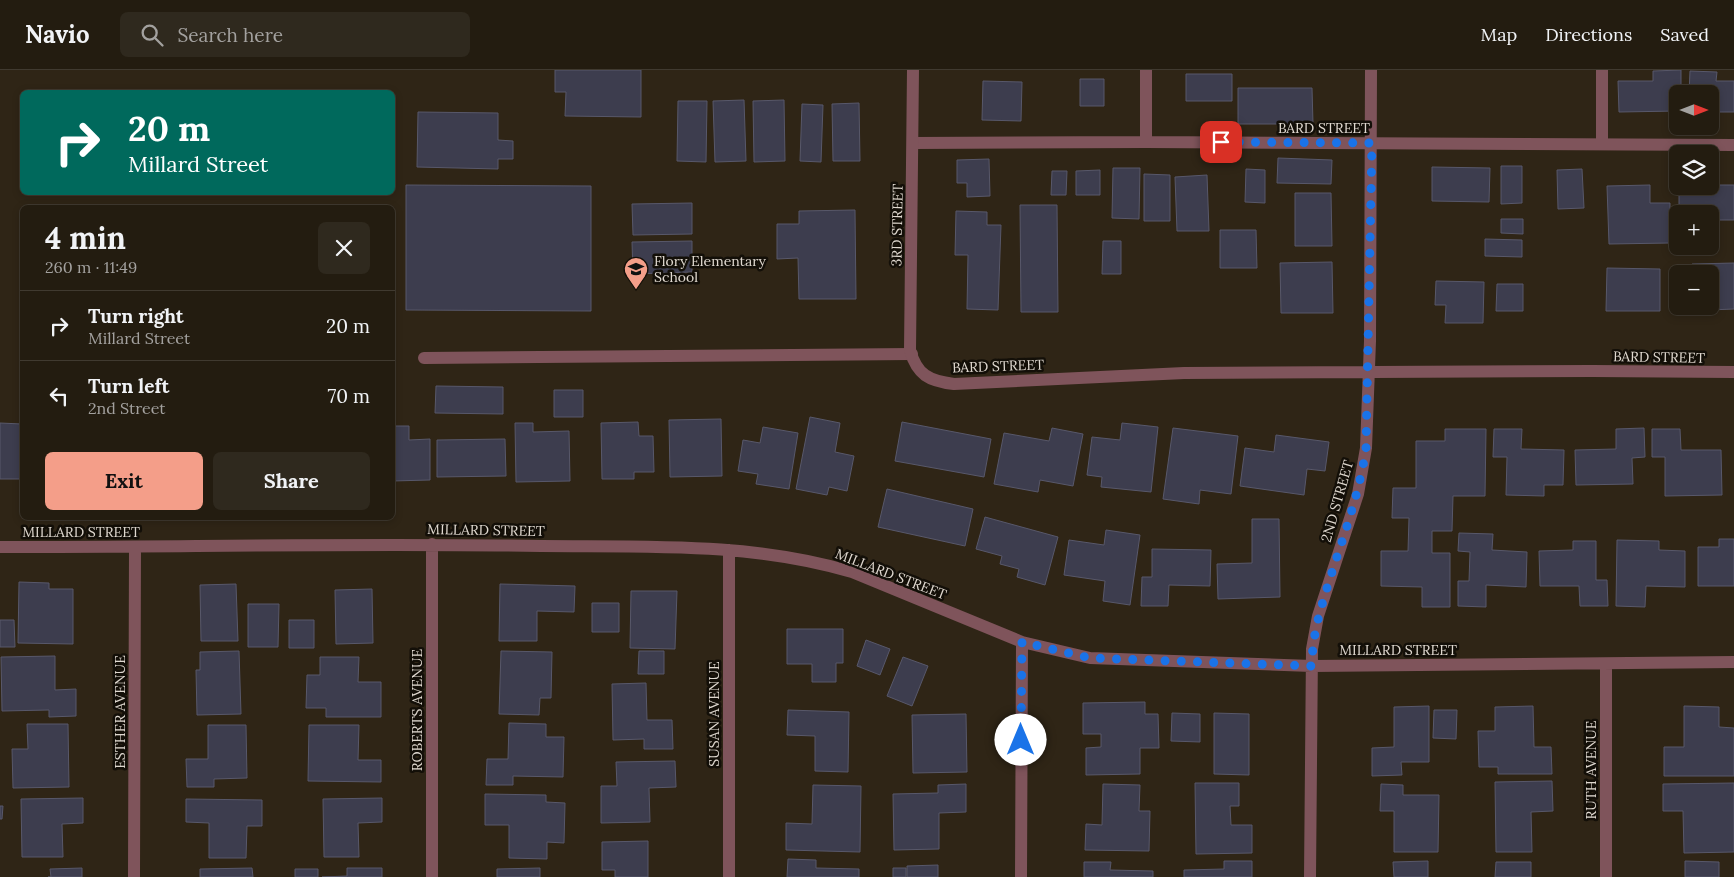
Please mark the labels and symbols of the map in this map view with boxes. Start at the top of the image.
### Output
north arrow [1669,85,1719,135]
street label: BARD STREET [1278,119,1370,137]
pin [1200,121,1242,163]
street label: 3RD STREET [887,183,907,267]
place label: Flory Elementary School [654,252,767,286]
school or university icon: Flory Elementary School [623,256,649,290]
street label: BARD STREET [1613,347,1705,367]
street label: BARD STREET [952,355,1044,377]
street label: 2ND STREET [1317,458,1357,544]
street label: MILLARD STREET [427,520,545,540]
street label: MILLARD STREET [22,523,140,541]
street label: MILLARD STREET [833,545,949,604]
street label: MILLARD STREET [1339,641,1457,659]
street label: ROBERTS AVENUE [408,649,426,771]
street label: ESTHER AVENUE [111,655,129,769]
street label: SUSAN AVENUE [705,661,723,767]
position arrow [994,713,1046,765]
street label: RUTH AVENUE [1582,720,1600,819]

